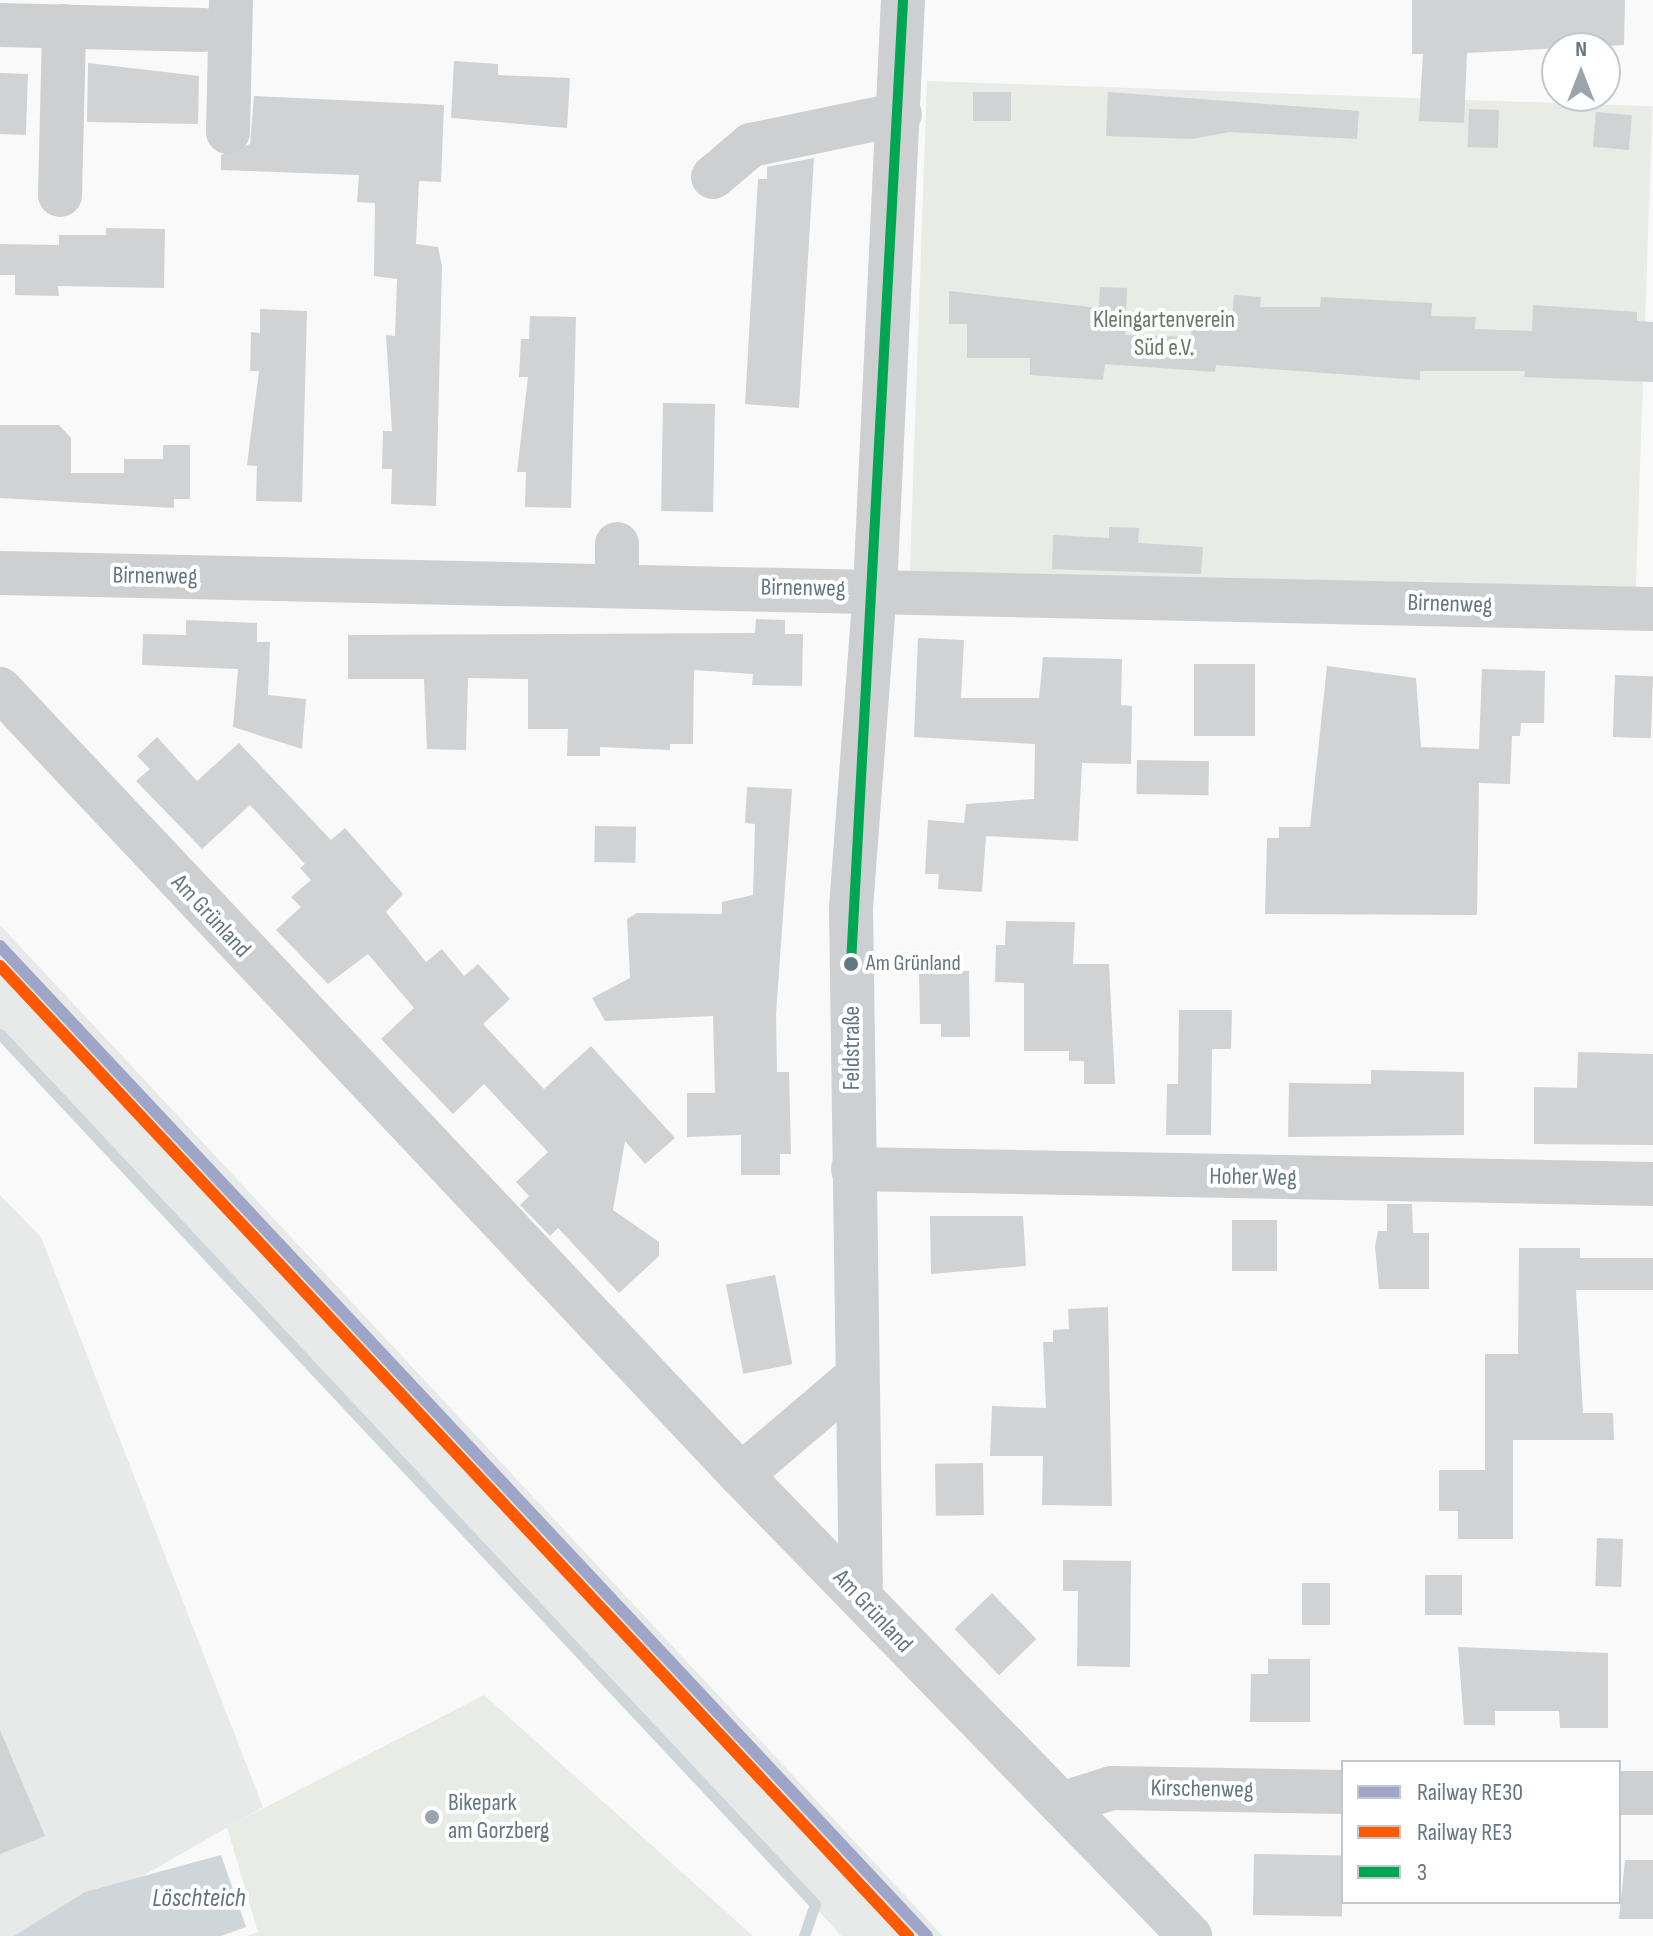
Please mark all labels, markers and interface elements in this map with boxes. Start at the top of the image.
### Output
north arrow [1541,32,1621,112]
text: N [1575,36,1587,63]
park label: Kleingartenverein Süd e.V. [1093,306,1235,362]
street label: Birnenweg [112,561,198,591]
street label: Birnenweg [760,573,846,603]
street label: Birnenweg [1407,588,1493,620]
street label: Am Grünland [165,868,257,964]
place label: Am Grünland [866,951,961,977]
marker: Am Grünland [843,956,859,972]
street label: Feldstraße [838,1006,866,1090]
street label: Hoher Weg [1209,1162,1297,1192]
street label: Am Grünland [827,1563,919,1659]
legend [1341,1760,1621,1904]
street label: Kirschenweg [1150,1774,1254,1804]
text: Railway RE30 [1417,1778,1523,1807]
place label: Bikepark am Gorzberg [448,1789,549,1845]
marker: Bikepark am Gorzberg [423,1808,441,1826]
text: Railway RE3 [1417,1818,1512,1847]
text: 3 [1417,1858,1427,1887]
water label: Löschteich [152,1883,246,1915]

